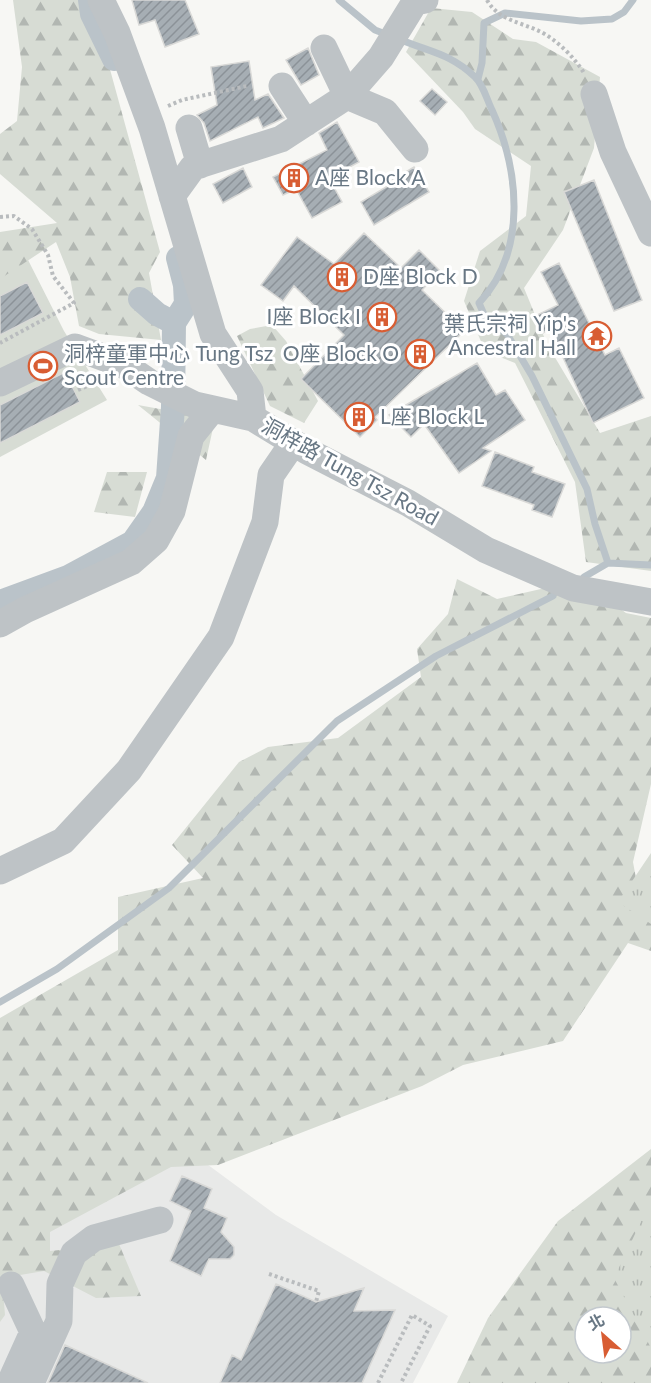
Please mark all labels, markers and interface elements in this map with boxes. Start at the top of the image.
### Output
building icon: A座 Block A [278,162,310,194]
place label: A座 Block A [315,164,426,189]
building icon: D座 Block D [326,261,358,293]
place label: D座 Block D [363,263,478,288]
building icon: I座 Block I [366,301,398,333]
place label: I座 Block I [267,303,361,328]
place label: 葉氏宗祠 Yip's Ancestral Hall [444,310,576,359]
temple icon: 葉氏宗祠 Yip's Ancestral Hall [581,320,613,352]
building icon: O座 Block O [404,338,436,370]
place label: 洞梓童軍中心 Tung Tsz Scout Centre [64,340,273,389]
place label: O座 Block O [283,340,399,365]
sports icon: 洞梓童軍中心 Tung Tsz Scout Centre [27,350,59,382]
building icon: L座 Block L [343,401,375,433]
place label: L座 Block L [380,403,484,428]
street label: 洞梓路 Tung Tsz Road [258,412,443,530]
north arrow [573,1305,633,1365]
text: 北 [584,1309,607,1333]

